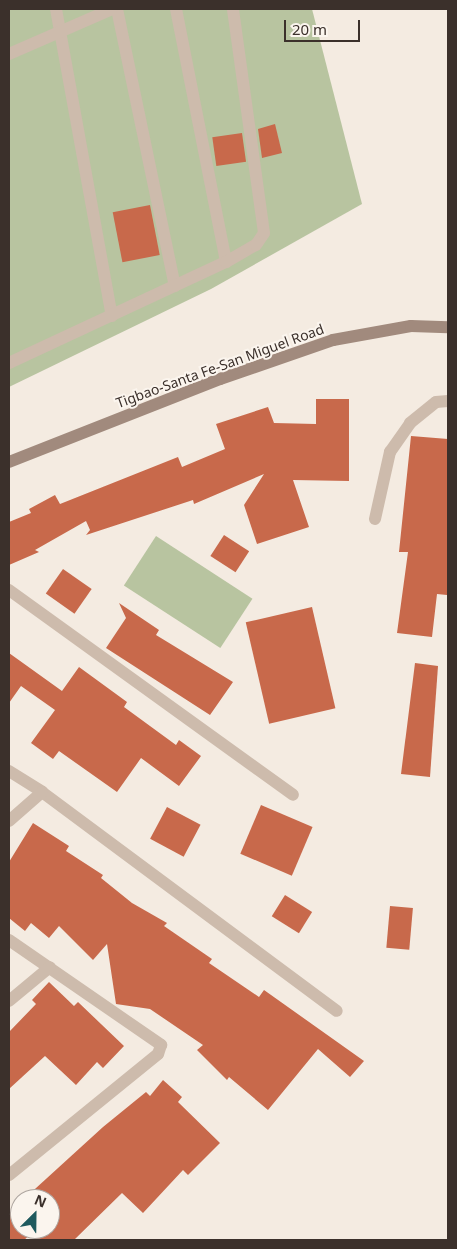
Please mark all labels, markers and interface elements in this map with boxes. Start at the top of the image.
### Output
scale bar [287,10,363,42]
text: 20 m [292,19,327,39]
street label: Tigbao-Santa Fe-San Miguel Road [114,320,326,412]
north arrow [10,1189,60,1239]
text: N [32,1190,50,1212]

